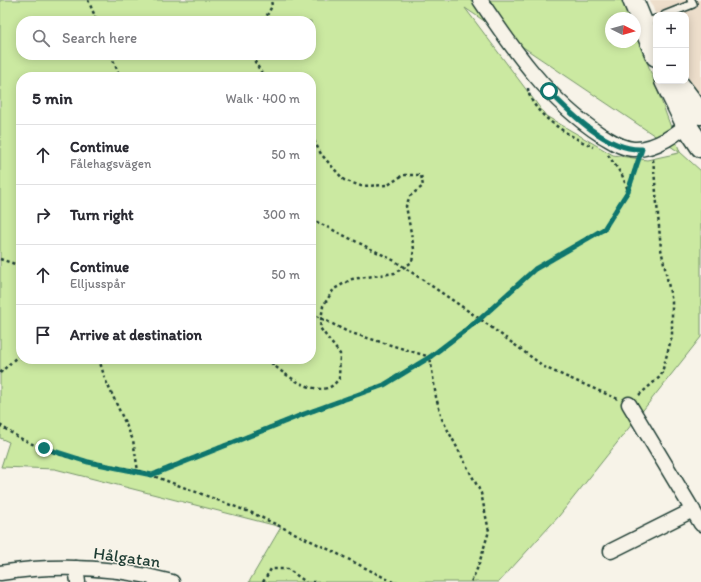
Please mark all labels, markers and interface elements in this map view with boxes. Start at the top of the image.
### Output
north arrow [605,12,641,48]
map controls [653,12,689,84]
button: + [653,12,689,48]
search box [16,16,316,60]
icon: search [30,27,52,49]
text: Search here [62,29,137,47]
button: − [653,48,689,84]
route start [540,82,558,100]
text: 5 min [32,88,72,108]
text: Walk · 400 m [226,91,300,106]
text: Continue [70,138,129,156]
icon: ahead [32,144,54,166]
text: 50 m [271,147,300,162]
text: Fålehagsvägen [70,156,151,171]
icon: right [32,204,54,226]
text: Turn right [70,206,134,224]
text: 300 m [263,207,300,222]
text: Continue [70,258,129,276]
icon: ahead [32,264,54,286]
text: 50 m [271,267,300,282]
text: Elljusspår [70,276,125,291]
icon: arrive [32,324,54,346]
text: Arrive at destination [70,326,202,344]
route end [35,439,53,457]
street label: Hålgatan [92,542,162,572]

